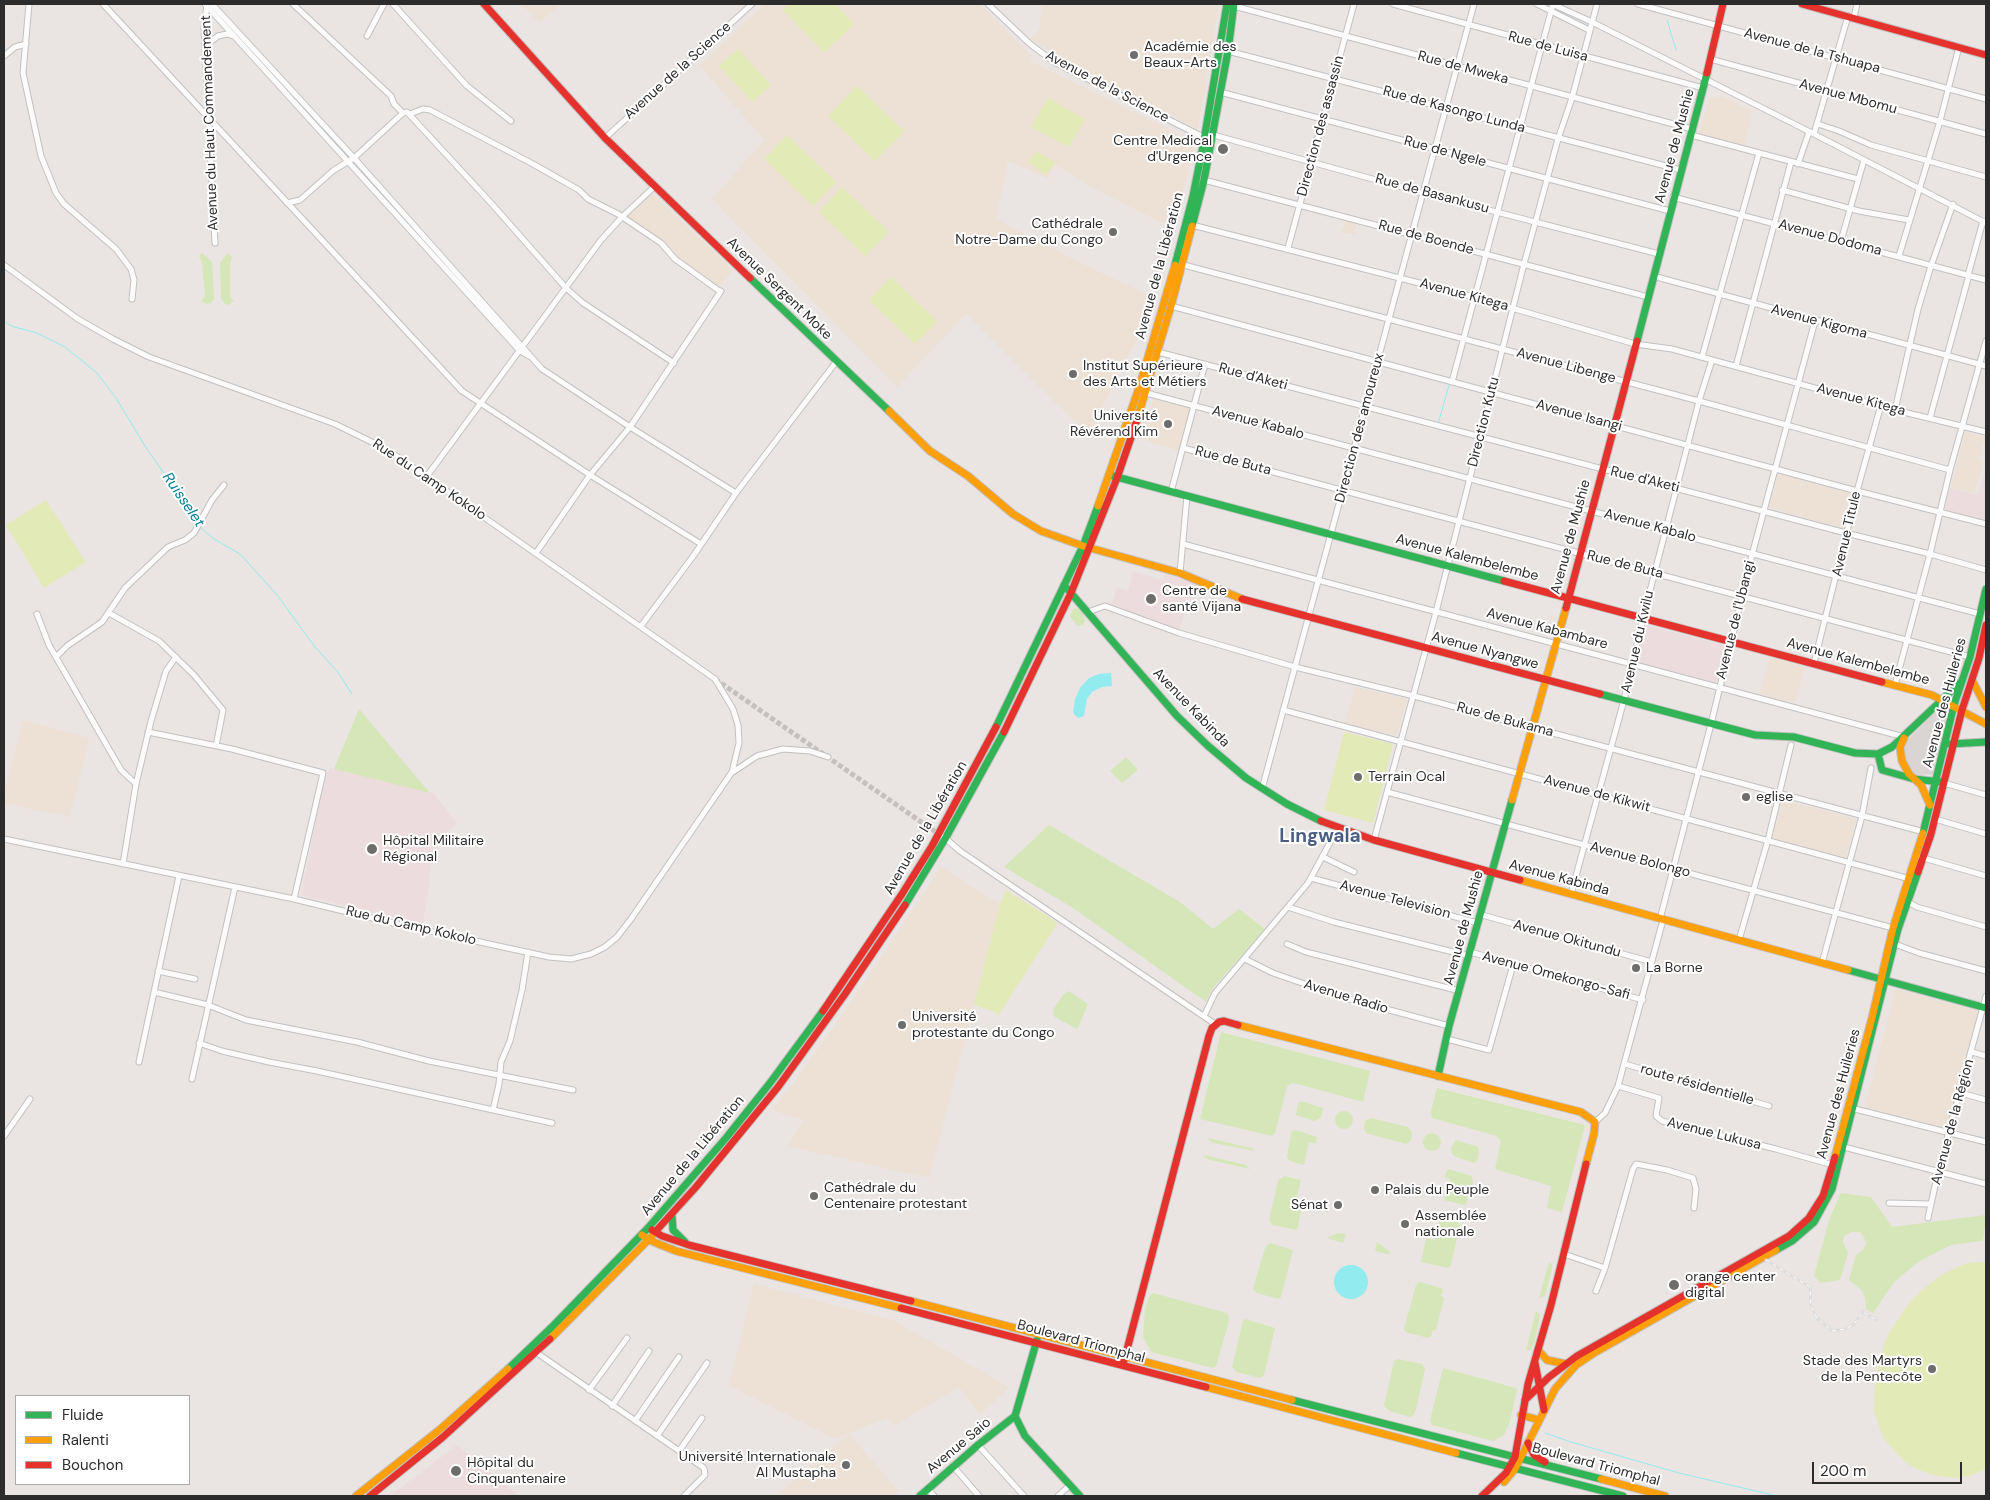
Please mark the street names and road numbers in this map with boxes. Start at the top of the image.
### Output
street label: Avenue du Haut Commandement [198,15,222,231]
street label: Avenue de la Science [621,19,735,123]
street label: Avenue de la Tshuapa [1742,25,1882,77]
street label: Rue de Luisa [1506,28,1590,66]
street label: Avenue de la Science [1042,47,1172,127]
street label: Rue de Mweka [1416,48,1510,88]
street label: Direction des assassin [1294,54,1348,198]
street label: Avenue Mbomu [1797,76,1899,118]
street label: Rue de Kasongo Lunda [1381,83,1527,137]
street label: Avenue de Mushie [1652,87,1698,205]
street label: Rue de Ngele [1402,133,1488,171]
street label: Rue de Basankusu [1373,171,1491,217]
street label: Avenue de la Libération [1132,191,1188,341]
street label: Avenue Dodoma [1776,216,1884,260]
street label: Rue de Boende [1377,217,1475,259]
street label: Avenue Sergent Moke [723,234,835,344]
street label: Avenue Kitega [1418,275,1510,315]
street label: Avenue Kigoma [1769,301,1869,343]
street label: Avenue Libenge [1514,345,1618,387]
street label: Direction des amoureux [1332,351,1388,505]
street label: Rue d'Aketi [1217,360,1289,394]
street label: Direction Kutu [1465,375,1503,469]
street label: Avenue Kitega [1815,380,1907,420]
street label: Avenue Isangi [1534,396,1624,436]
street label: Avenue Kabalo [1210,403,1306,443]
street label: Rue du Camp Kokolo [369,436,489,524]
street label: Rue de Buta [1193,443,1273,479]
street label: Rue d'Aketi [1609,463,1681,497]
street label: Avenue de Mushie [1548,478,1594,596]
street label: Avenue Titule [1829,490,1865,578]
street label: Avenue Kabalo [1602,506,1698,546]
street label: Avenue Kalembelembe [1394,531,1540,585]
street label: Rue de Buta [1585,547,1665,583]
street label: Avenue de l'Ubangi [1713,559,1759,681]
street label: Avenue du Kwilu [1618,589,1658,695]
street label: Avenue Kabambare [1485,605,1609,653]
street label: Avenue Nyangwe [1430,629,1540,673]
street label: Avenue Kalembelembe [1785,635,1931,689]
street label: Avenue des Huileries [1920,636,1970,770]
street label: Avenue Kabinda [1149,665,1233,751]
street label: Rue de Bukama [1455,699,1555,741]
street label: Avenue de la Libération [881,758,971,898]
street label: Avenue de Kikwit [1542,772,1652,816]
street label: Avenue Bolongo [1588,839,1692,881]
street label: Avenue Kabinda [1507,857,1611,899]
street label: Avenue de Mushie [1441,869,1487,987]
street label: Avenue Television [1338,877,1452,923]
street label: Rue du Camp Kokolo [344,903,478,949]
street label: Avenue Okitundu [1511,917,1623,961]
street label: Avenue Omekongo-Safi [1480,948,1632,1004]
street label: Avenue Radio [1302,976,1390,1018]
street label: Avenue des Huileries [1814,1027,1864,1161]
street label: Avenue de la Région [1928,1057,1978,1187]
street label: route résidentielle [1638,1061,1756,1109]
street label: Avenue de la Libération [638,1093,748,1219]
street label: Avenue Lukusa [1665,1114,1763,1154]
street label: Boulevard Triomphal [1015,1317,1147,1367]
street label: Avenue Saio [923,1414,995,1478]
street label: Boulevard Triomphal [1530,1440,1662,1490]

